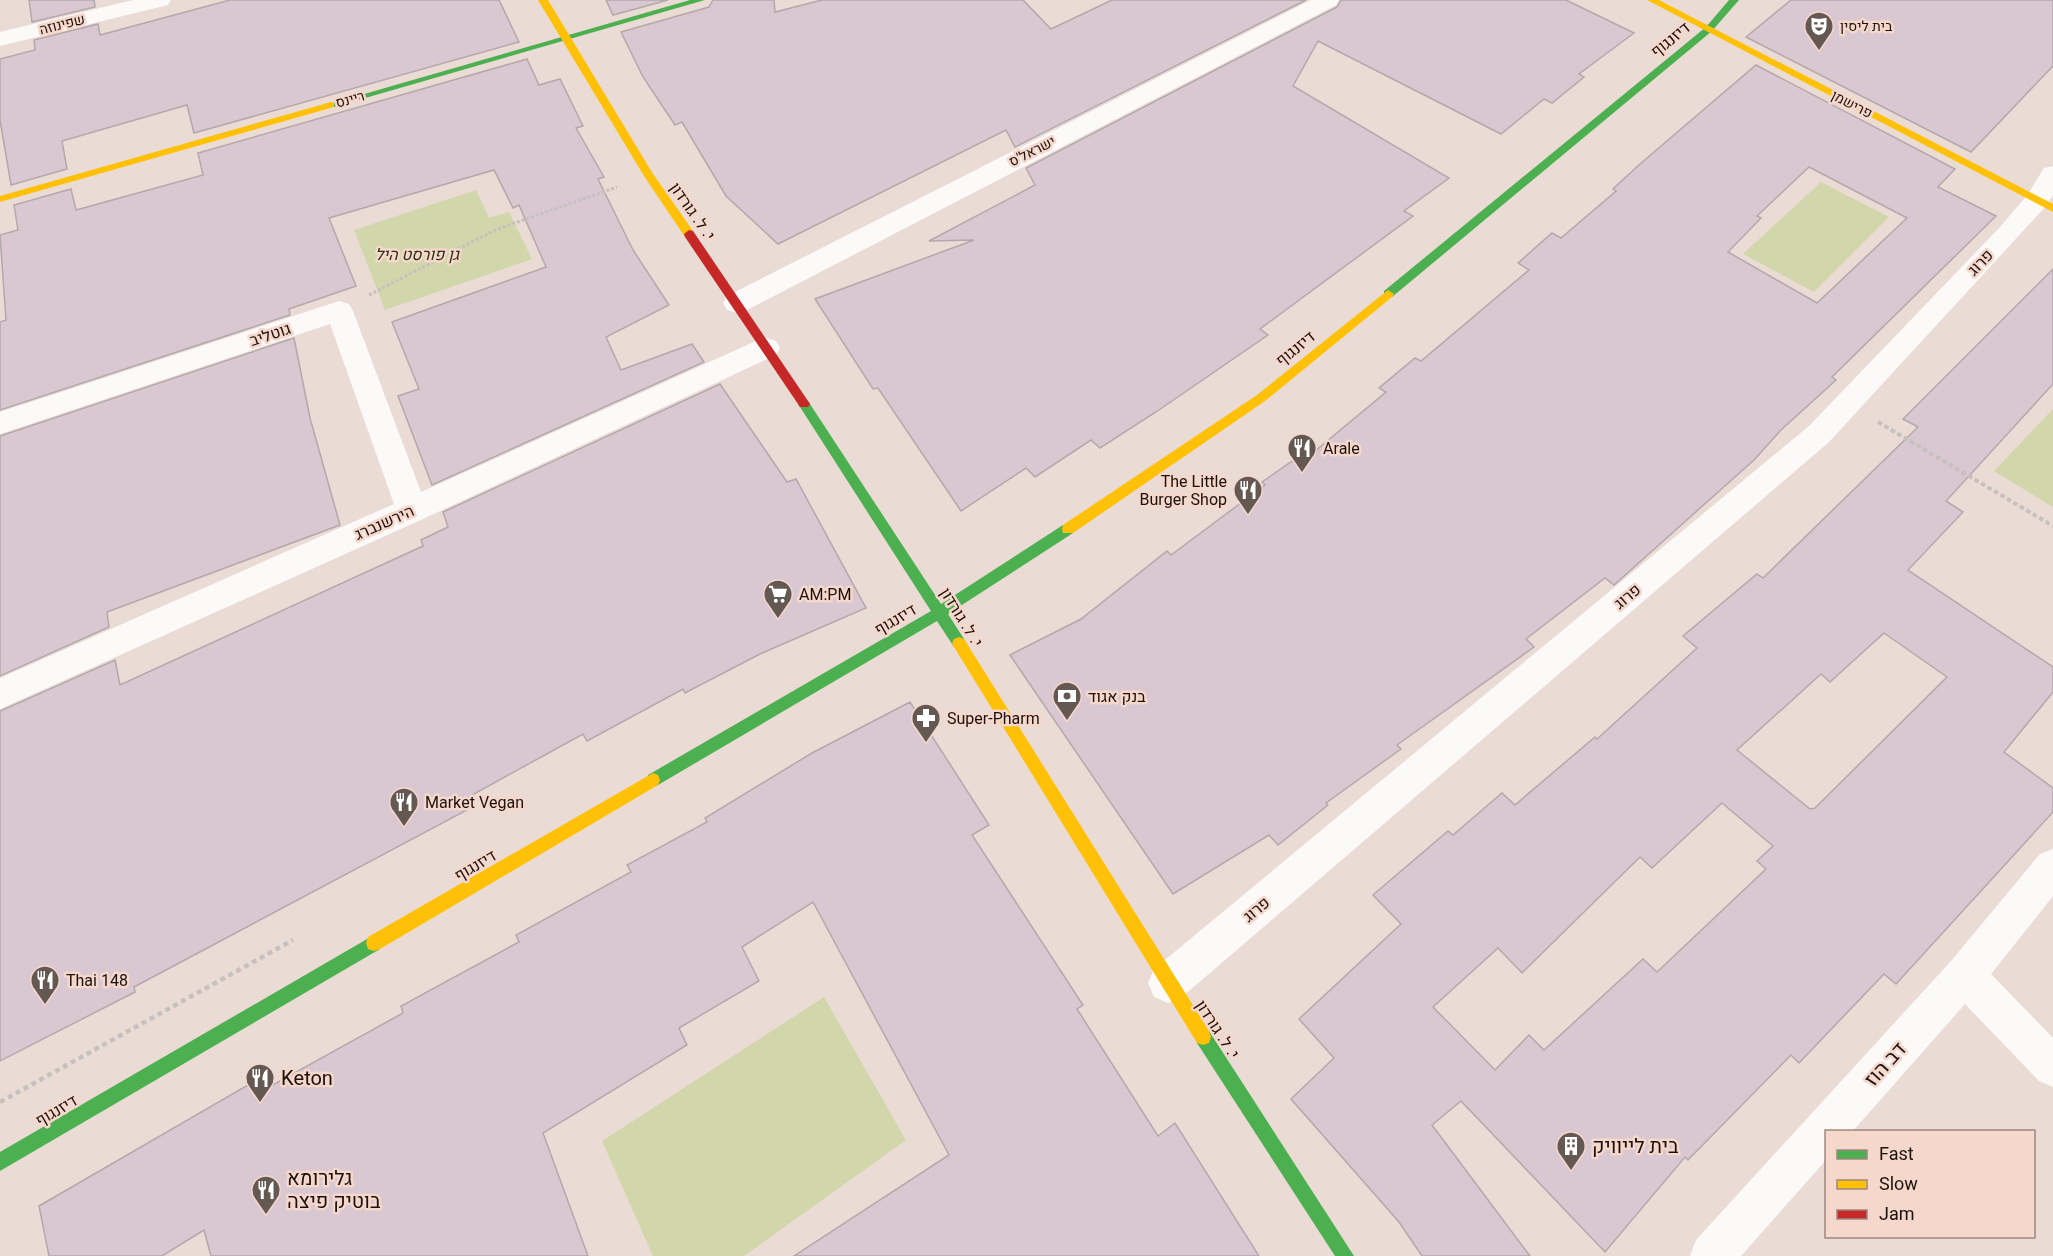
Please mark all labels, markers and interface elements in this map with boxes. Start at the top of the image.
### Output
street label: שפינוזה [37,9,87,40]
theatre icon: בית ליסין [1803,10,1835,52]
street label: דיזנגוף [1646,16,1696,63]
place label: בית ליסין [1840,16,1893,37]
street label: ריינס [333,85,367,114]
street label: פרישמן [1827,85,1876,124]
street label: ישראל'ס [1005,131,1059,172]
street label: י. ל. גורדון [663,178,721,245]
park label: גן פורסט היל [375,243,461,267]
street label: פרוג [1962,244,1999,281]
street label: גוטליב [247,317,294,353]
street label: דיזנגוף [1271,325,1321,372]
restaurant icon: Arale [1286,432,1318,474]
place label: Arale [1323,437,1360,461]
place label: The Little Burger Shop [1139,470,1227,512]
restaurant icon: The Little Burger Shop [1232,474,1264,516]
street label: הירשנברג [351,499,418,547]
supermarket icon: AM:PM [762,578,794,620]
street label: פרוג [1609,578,1646,615]
place label: AM:PM [799,583,851,607]
street label: י. ל. גורדון [934,583,989,652]
street label: דיזנגוף [870,598,921,642]
bank icon: בנק אגוד [1051,680,1083,722]
place label: בנק אגוד [1088,685,1146,709]
pharmacy icon: Super-Pharm [910,702,942,744]
place label: Super-Pharm [947,707,1040,731]
restaurant icon: Market Vegan [388,786,420,828]
place label: Market Vegan [425,791,524,815]
street label: דיזנגוף [450,844,501,888]
street label: פרוג [1238,891,1275,928]
restaurant icon: Thai 148 [29,964,61,1006]
place label: Thai 148 [66,969,128,993]
street label: י. ל. גורדון [1189,995,1245,1064]
street label: דב הוז [1858,1036,1913,1093]
restaurant icon: Keton [244,1062,276,1104]
place label: Keton [281,1064,333,1093]
street label: דיזנגוף [31,1089,82,1133]
building icon: בית לייוויק [1555,1130,1587,1172]
legend [1825,1130,2035,1238]
place label: בית לייוויק [1592,1132,1679,1161]
text: Fast [1879,1141,1914,1168]
place label: גלירומא בוטיק פיצה [287,1164,381,1216]
text: Slow [1879,1171,1918,1198]
restaurant icon: גלירומא בוטיק פיצה [250,1174,282,1216]
text: Jam [1879,1201,1915,1228]

